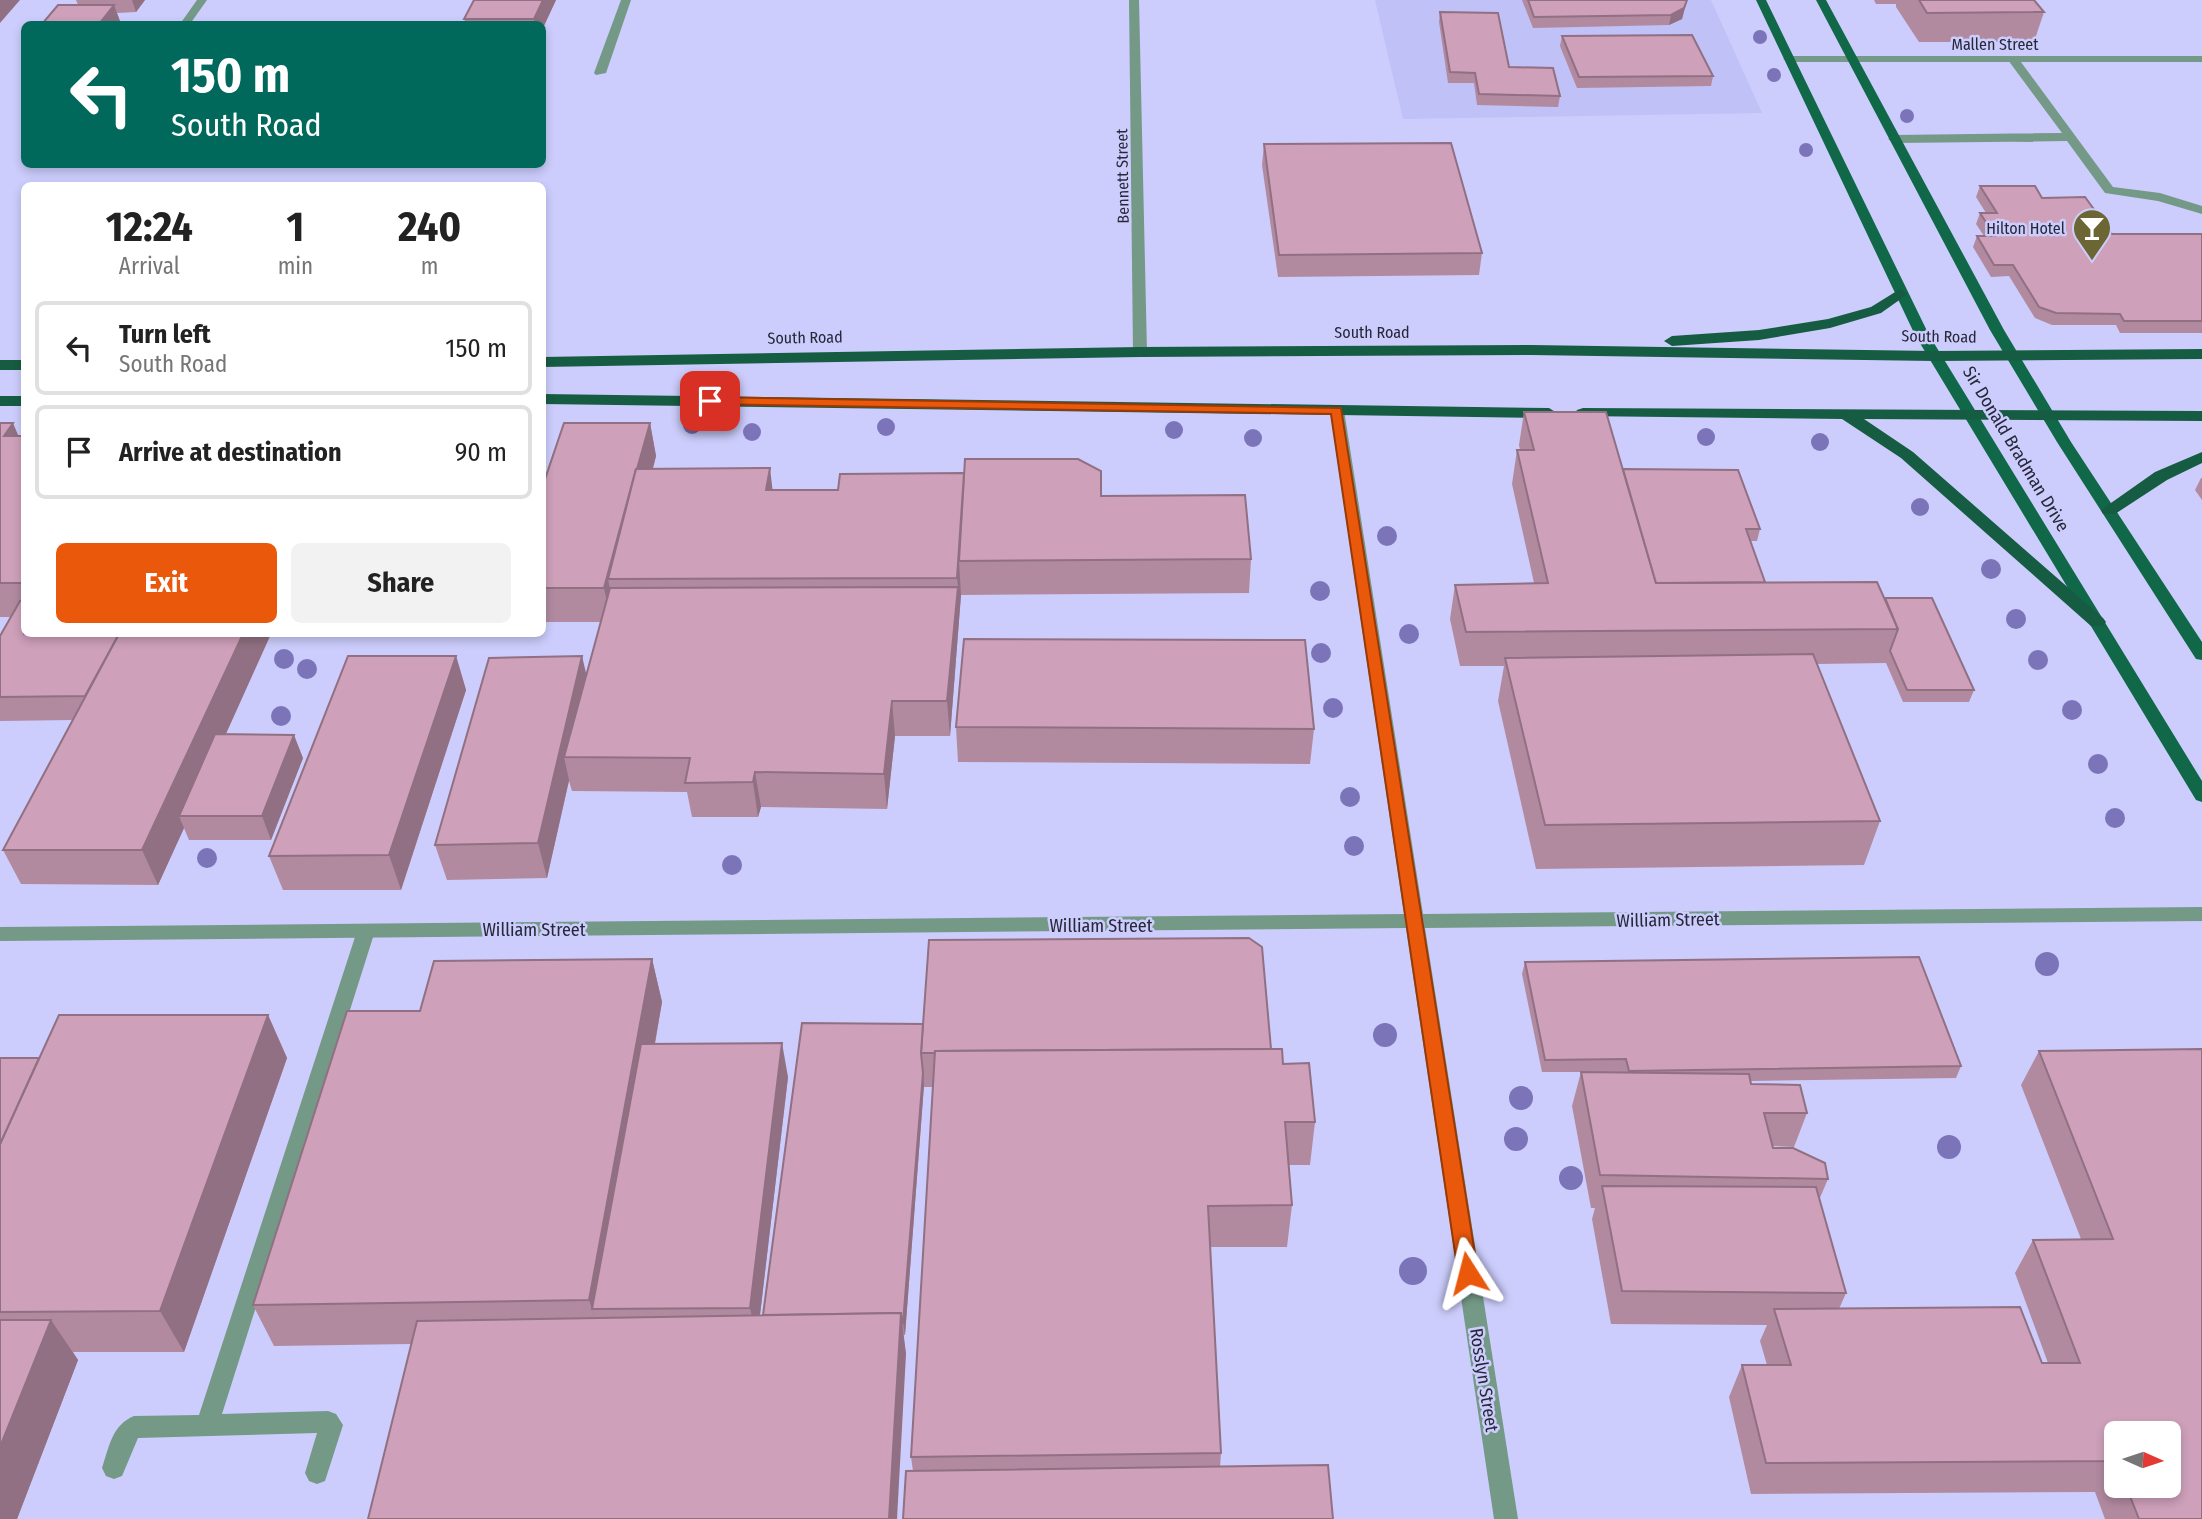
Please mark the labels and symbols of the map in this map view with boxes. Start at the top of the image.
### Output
street label: Mallen Street [1952,35,2039,54]
street label: Bennett Street [1112,128,1133,224]
bar icon: Hilton Hotel [2071,207,2113,262]
place label: Hilton Hotel [1986,219,2065,238]
street label: South Road [1334,323,1410,342]
street label: South Road [1901,326,1977,347]
street label: South Road [767,327,843,348]
street label: Sir Donald Bradman Drive [1958,362,2074,536]
pin [680,371,740,431]
street label: William Street [1616,908,1720,932]
street label: William Street [1049,915,1153,937]
street label: William Street [482,919,586,941]
position arrow [1431,1236,1505,1310]
street label: Rosslyn Street [1465,1327,1503,1434]
north arrow [2104,1421,2180,1498]

